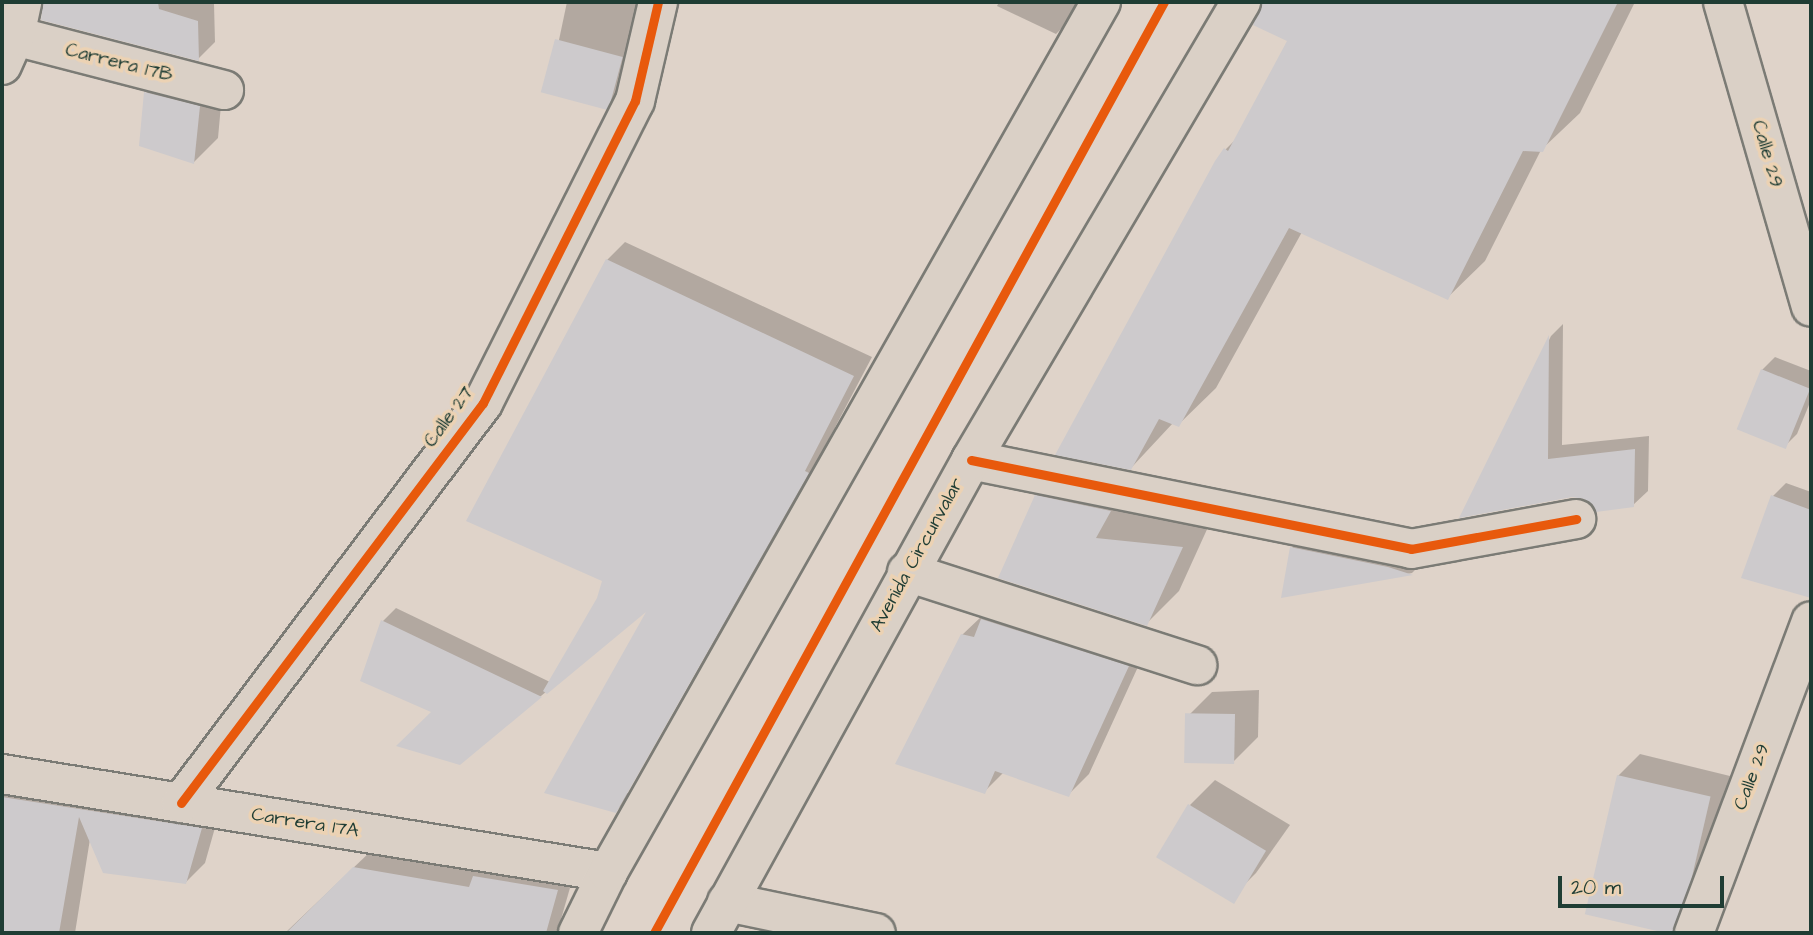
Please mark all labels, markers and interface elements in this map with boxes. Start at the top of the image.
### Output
street label: Carrera 17B [63,39,175,87]
street label: Calle 29 [1747,118,1787,190]
street label: Calle 27 [419,382,479,452]
street label: Avenida Circunvalar [865,474,969,636]
street label: Calle 29 [1729,741,1775,813]
street label: Carrera 17A [250,803,360,843]
scale bar [1561,862,1727,906]
text: 20 m [1571,873,1621,902]

